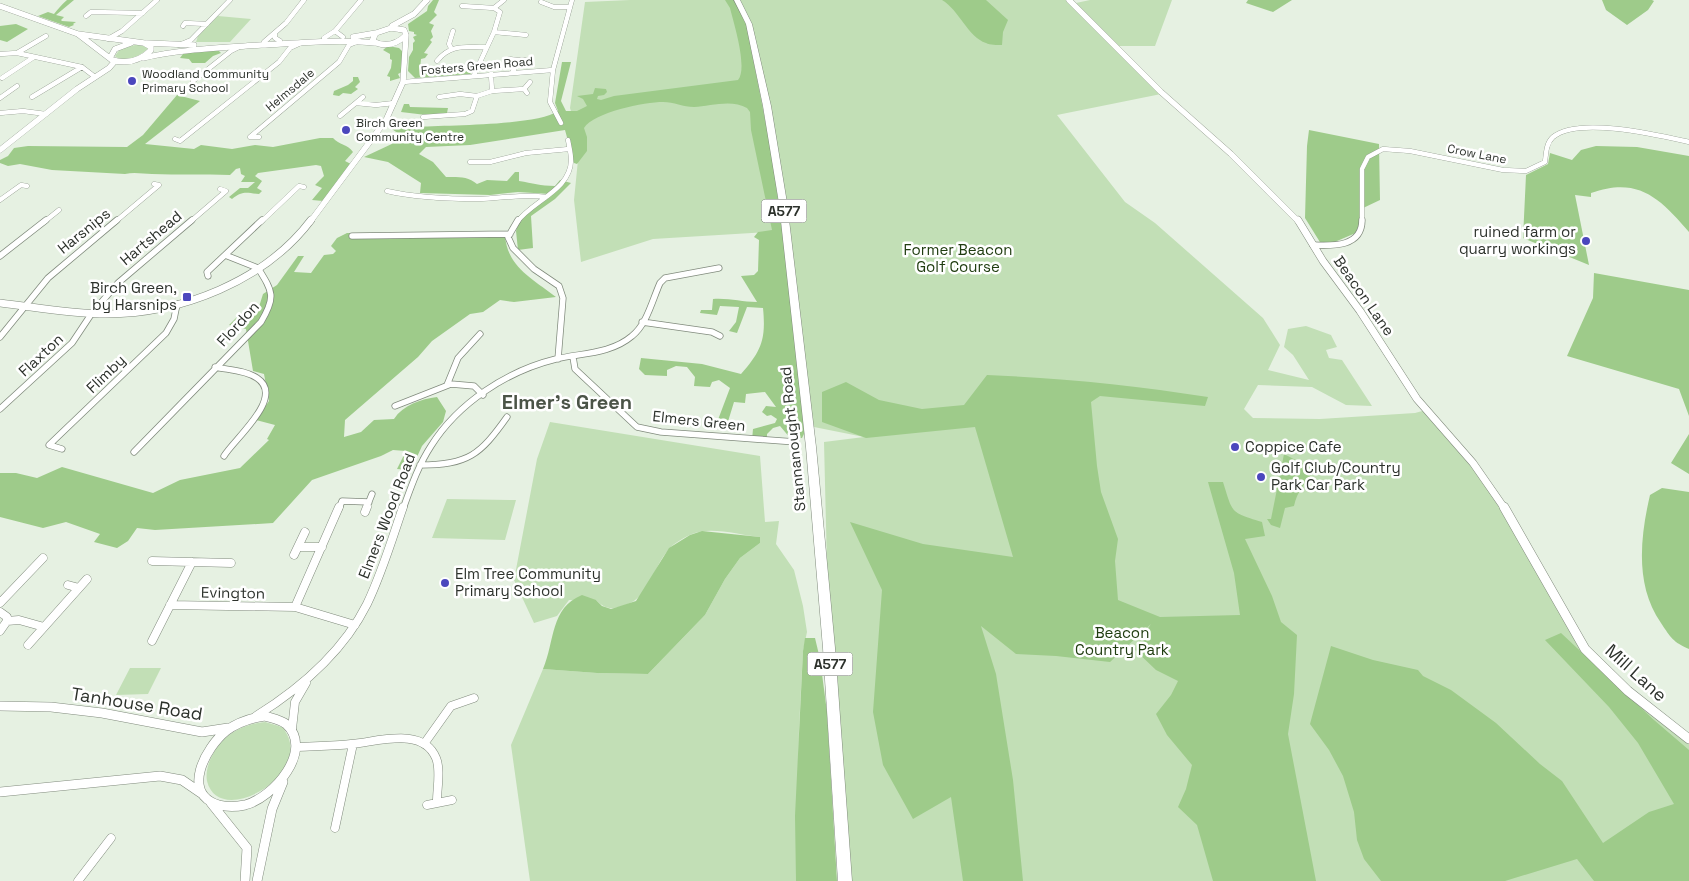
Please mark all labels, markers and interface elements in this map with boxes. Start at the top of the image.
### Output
street label: Fosters Green Road [420,53,534,79]
street label: Helmsdale [262,65,318,115]
place label: Woodland Community Primary School [142,66,269,96]
marker: Woodland Community Primary School [126,75,138,87]
place label: Birch Green Community Centre [356,115,464,145]
marker: Birch Green Community Centre [340,124,352,136]
street label: Crow Lane [1446,140,1508,168]
road number: A577 [762,200,806,222]
street label: Harsnips [53,204,114,258]
street label: Hartshead [116,206,186,269]
place label: ruined farm or quarry workings [1459,222,1576,258]
marker: ruined farm or quarry workings [1580,235,1592,247]
park label: Former Beacon Golf Course [904,240,1012,276]
street label: Beacon Lane [1330,252,1399,340]
place label: Birch Green, by Harsnips [90,278,177,314]
marker: Birch Green, by Harsnips [181,291,193,303]
street label: Flordon [212,297,263,350]
street label: Flaxton [14,329,67,380]
street label: Flimby [82,350,129,397]
street label: Stannanought Road [775,366,810,512]
district label: Elmer's Green [502,389,632,415]
street label: Elmers Green [652,406,747,435]
place label: Coppice Cafe [1245,437,1342,456]
marker: Coppice Cafe [1229,441,1241,453]
street label: Elmers Wood Road [354,450,419,581]
place label: Golf Club/Country Park Car Park [1271,458,1401,494]
marker: Golf Club/Country Park Car Park [1255,471,1267,483]
place label: Elm Tree Community Primary School [455,564,601,600]
marker: Elm Tree Community Primary School [439,577,451,589]
street label: Evington [201,582,265,603]
park label: Beacon Country Park [1075,623,1169,659]
street label: Mill Lane [1601,639,1672,706]
road number: A577 [808,652,852,676]
street label: Tanhouse Road [70,682,204,725]

